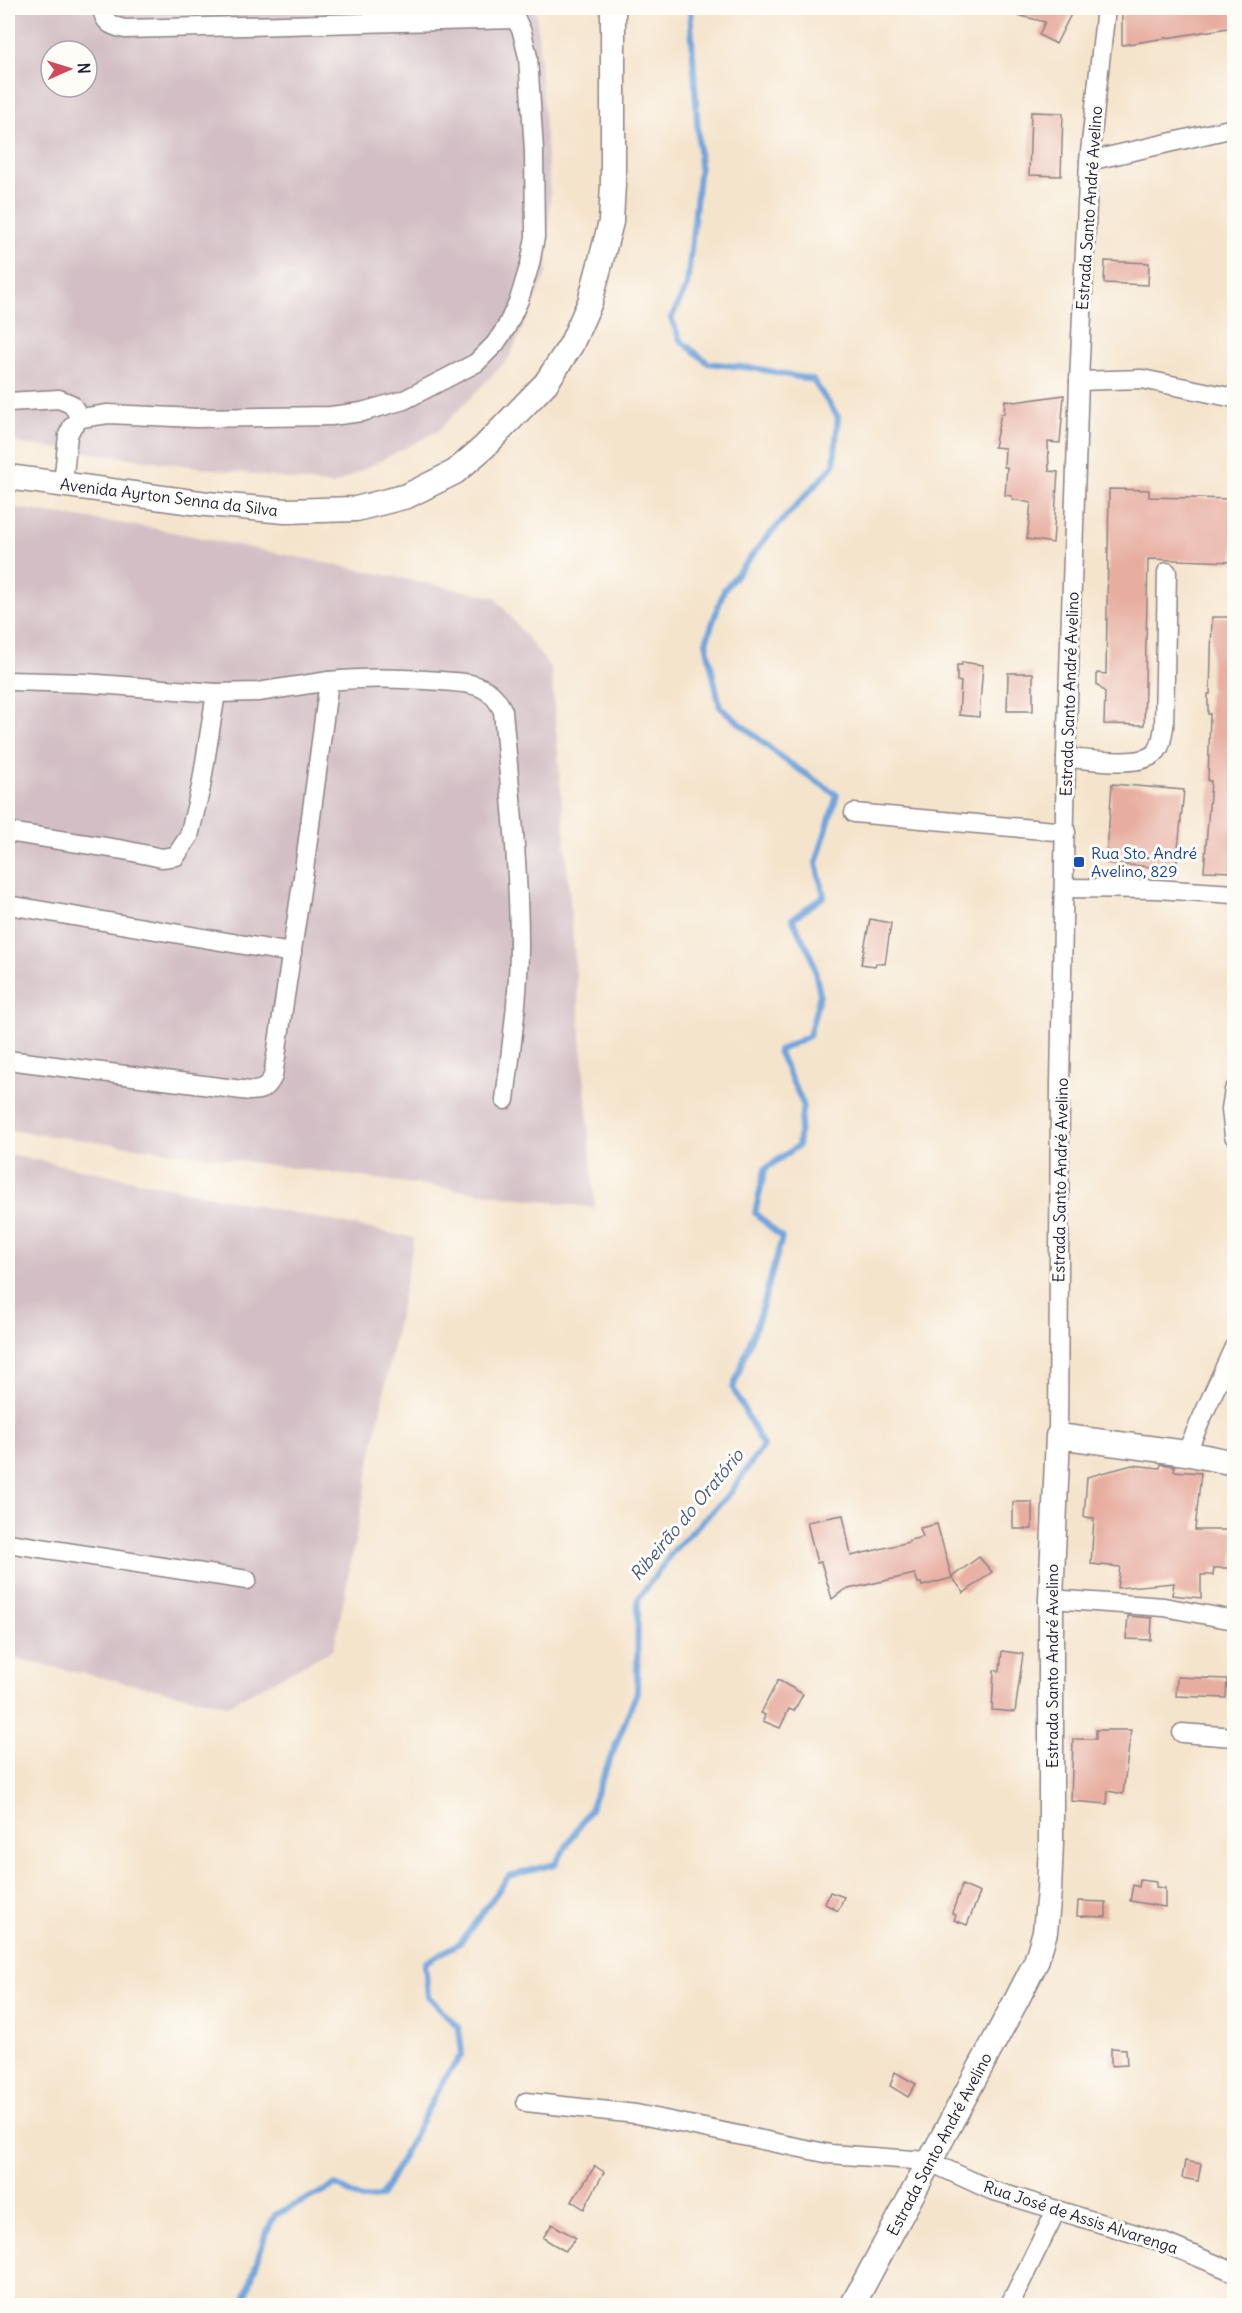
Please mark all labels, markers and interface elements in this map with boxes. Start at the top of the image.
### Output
north arrow [39,39,99,99]
text: N [74,62,94,74]
street label: Estrada Santo André Avelino [1072,105,1106,311]
street label: Avenida Ayrton Senna da Silva [59,474,279,520]
street label: Estrada Santo André Avelino [1055,591,1083,797]
place label: Rua Sto. André Avelino, 829 [1091,843,1197,881]
marker: Rua Sto. André Avelino, 829 [1072,855,1086,869]
street label: Estrada Santo André Avelino [1048,1078,1072,1282]
water label: Ribeirão do Oratório [625,1443,749,1585]
street label: Estrada Santo André Avelino [1042,1564,1062,1768]
street label: Estrada Santo André Avelino [882,2049,996,2239]
street label: Rua José de Assis Alvarenga [981,2176,1181,2258]

